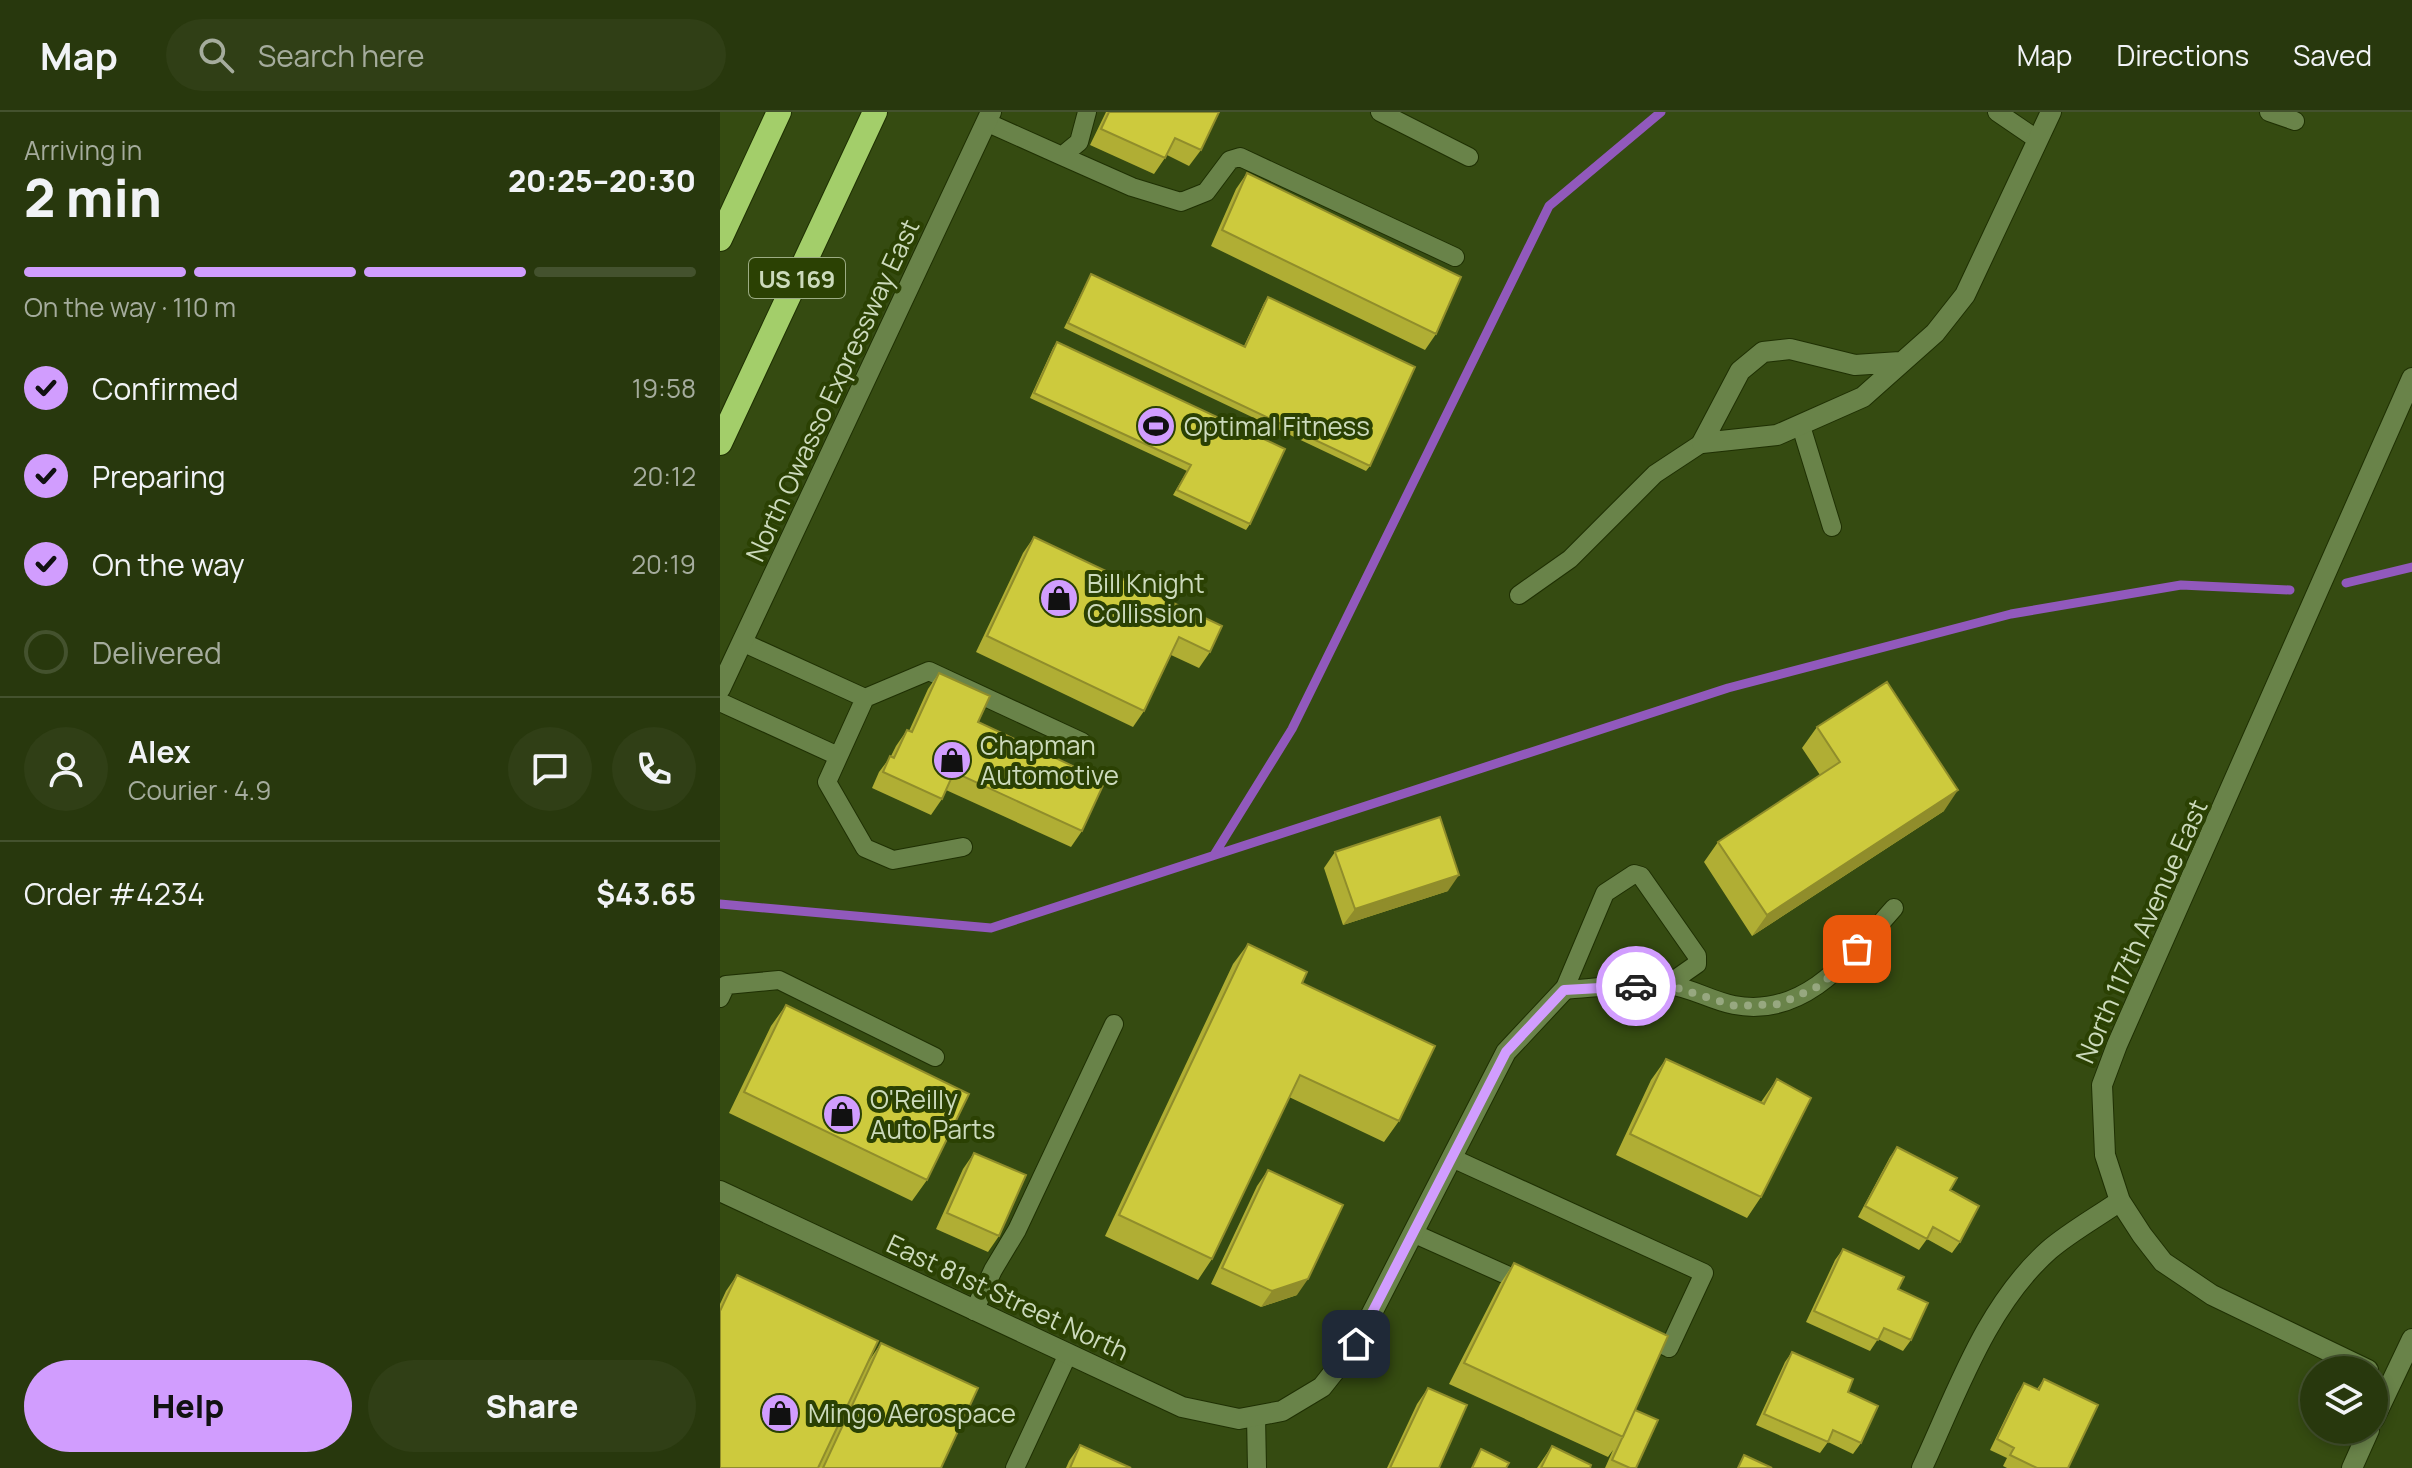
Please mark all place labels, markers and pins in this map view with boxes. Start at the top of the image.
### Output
sports icon: Optimal Fitness [1135,405,1177,447]
place label: Optimal Fitness [1184,408,1370,444]
place label: Bill Knight Collission [1087,565,1205,631]
shop icon: Bill Knight Collission [1038,577,1080,619]
place label: Chapman Automotive [980,727,1119,793]
shop icon: Chapman Automotive [931,739,973,781]
pin [1823,915,1891,983]
place label: O'Reilly Auto Parts [870,1081,995,1147]
shop icon: O'Reilly Auto Parts [821,1093,863,1135]
pin [1322,1310,1390,1378]
shop icon: Mingo Aerospace [759,1392,801,1434]
place label: Mingo Aerospace [808,1395,1016,1431]

